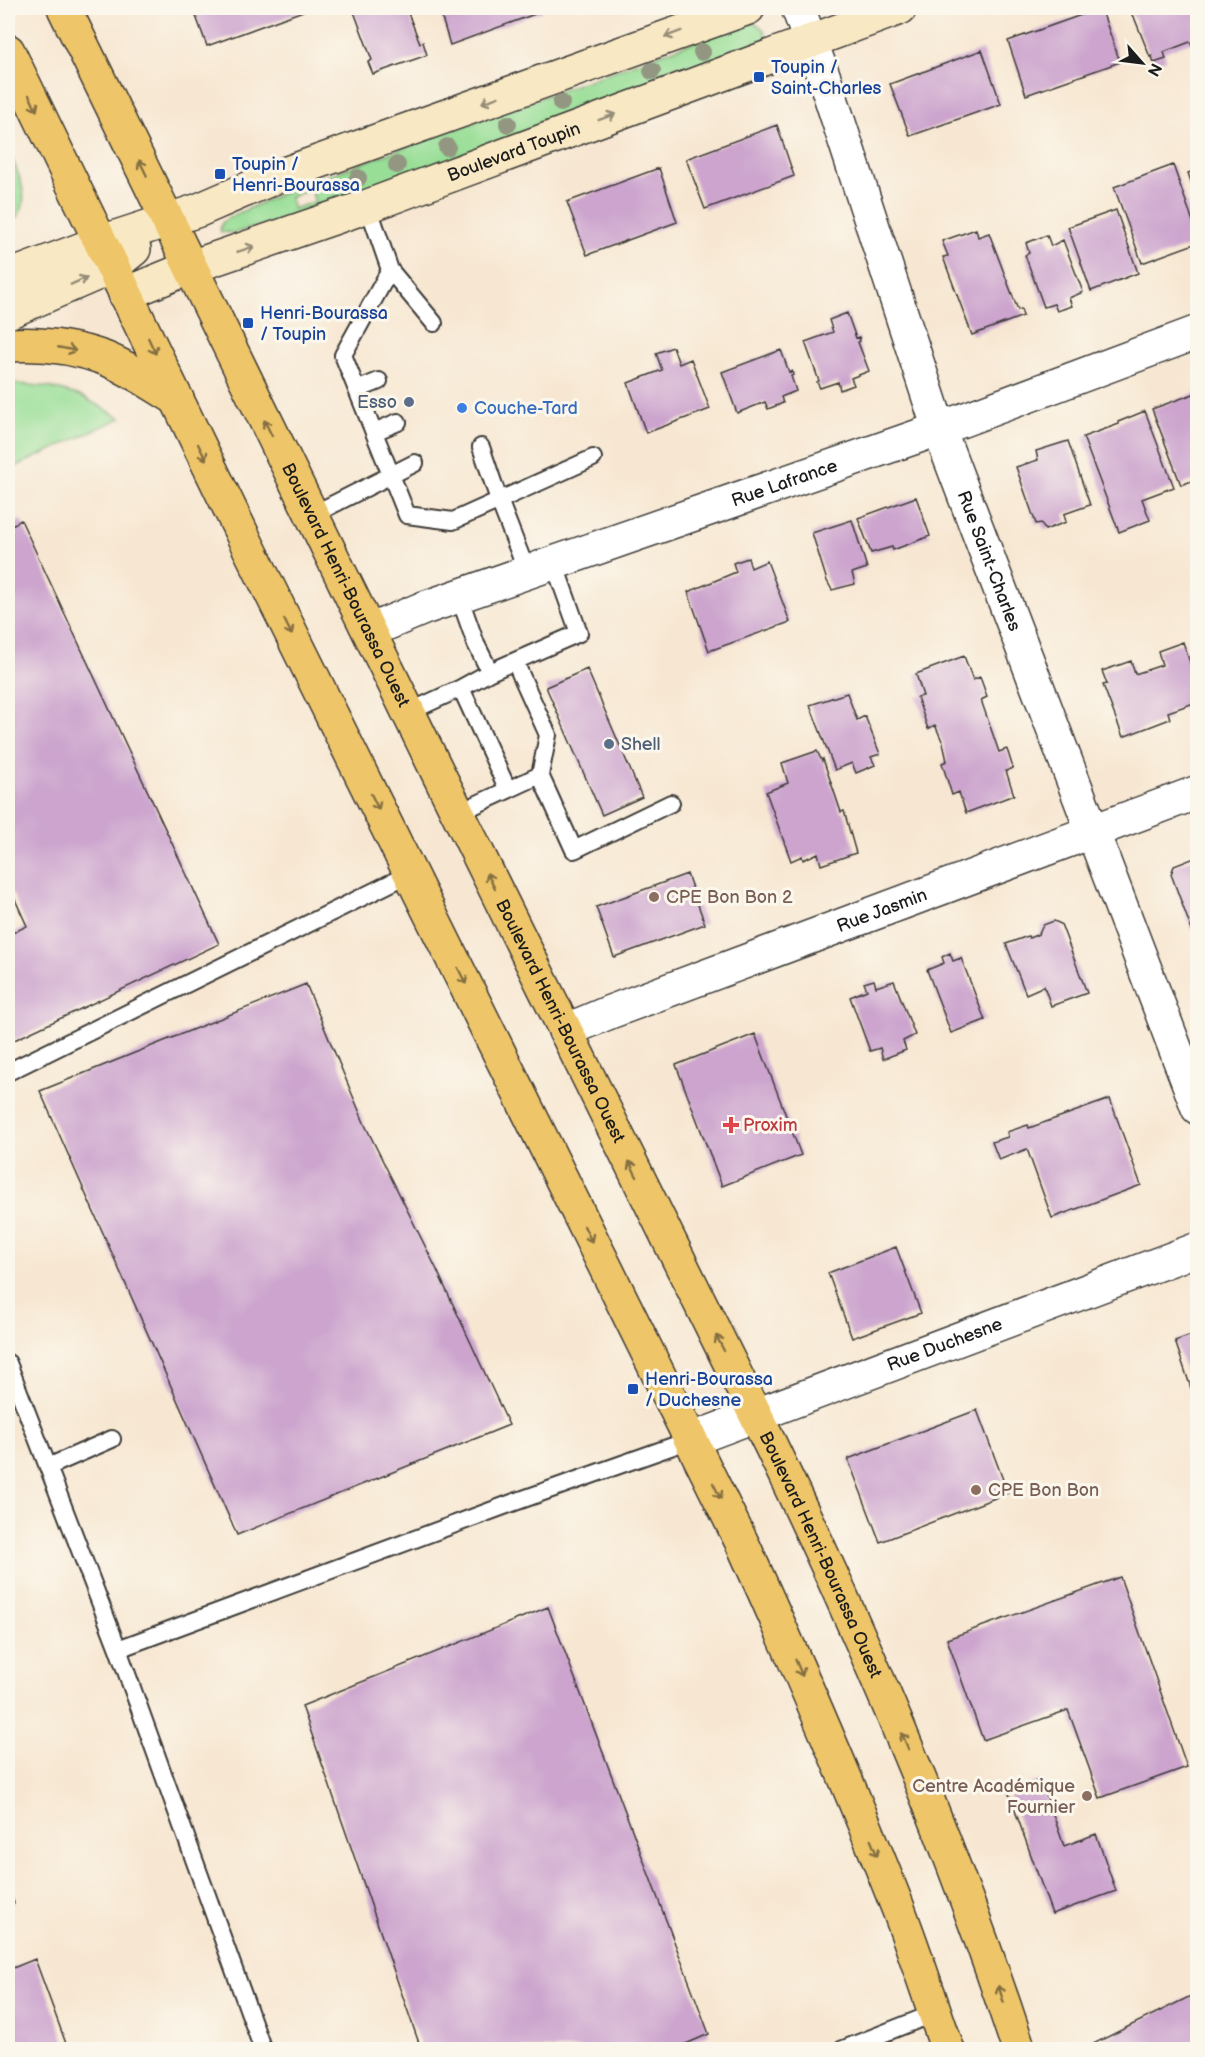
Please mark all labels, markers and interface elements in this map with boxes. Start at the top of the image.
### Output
one-way arrow [664,30,683,41]
north arrow [1112,33,1172,93]
place label: Toupin / Saint-Charles [771,57,882,99]
text: N [1143,60,1165,79]
marker: Toupin / Saint-Charles [752,70,766,84]
one-way arrow [28,94,40,112]
one-way arrow [481,96,499,107]
one-way arrow [597,111,616,122]
street label: Boulevard Toupin [445,118,583,187]
place label: Toupin / Henri-Bourassa [232,154,360,196]
one-way arrow [137,159,148,177]
marker: Toupin / Henri-Bourassa [213,167,227,181]
one-way arrow [236,242,255,253]
one-way arrow [69,275,87,286]
place label: Henri-Bourassa / Toupin [260,303,388,345]
marker: Henri-Bourassa / Toupin [241,316,255,330]
one-way arrow [146,337,158,355]
one-way arrow [57,344,76,355]
place label: Esso [357,392,397,413]
marker: Esso [402,395,416,409]
place label: Couche-Tard [474,398,578,419]
marker: Couche-Tard [455,401,469,415]
one-way arrow [262,419,274,437]
one-way arrow [197,443,209,461]
street label: Rue Lafrance [729,455,840,511]
street label: Boulevard Henri-Bourassa Ouest [277,460,414,711]
street label: Rue Saint-Charles [952,488,1025,634]
one-way arrow [283,618,295,636]
place label: Shell [621,734,661,755]
marker: Shell [602,737,616,751]
one-way arrow [370,792,382,810]
one-way arrow [485,872,496,890]
street label: Rue Jasmin [834,884,930,937]
place label: CPE Bon Bon 2 [666,887,793,908]
marker: CPE Bon Bon 2 [647,890,661,904]
street label: Boulevard Henri-Bourassa Ouest [491,896,629,1147]
one-way arrow [457,967,468,985]
place label: Proxim [743,1115,798,1136]
marker: Proxim [724,1118,738,1132]
one-way arrow [627,1160,638,1178]
one-way arrow [583,1225,594,1243]
street label: Rue Duchesne [884,1313,1006,1376]
one-way arrow [714,1335,726,1352]
place label: Henri-Bourassa / Duchesne [645,1369,773,1411]
marker: Henri-Bourassa / Duchesne [626,1382,640,1396]
street label: Boulevard Henri-Bourassa Ouest [755,1428,886,1682]
place label: CPE Bon Bon [988,1480,1099,1501]
one-way arrow [711,1482,723,1500]
marker: CPE Bon Bon [969,1483,983,1497]
one-way arrow [794,1659,805,1677]
one-way arrow [899,1732,910,1751]
place label: Centre Académique Fournier [912,1776,1075,1818]
marker: Centre Académique Fournier [1080,1789,1094,1803]
one-way arrow [869,1839,880,1857]
one-way arrow [995,1985,1006,2004]

